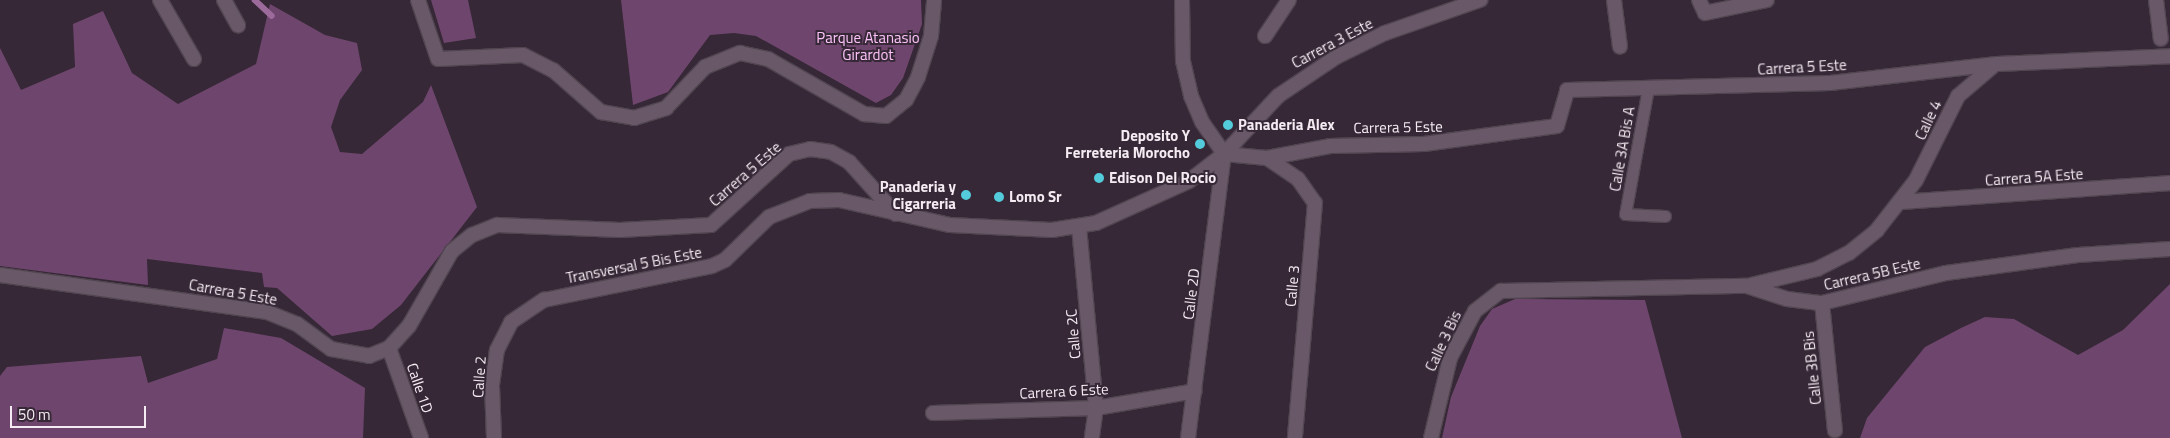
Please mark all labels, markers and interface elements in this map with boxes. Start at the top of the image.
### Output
street label: Carrera 3 Este [1288,14,1376,72]
park label: Parque Atanasio Girardot [816,28,920,63]
street label: Carrera 5 Este [1757,56,1847,78]
street label: Calle 4 [1911,97,1945,143]
street label: Calle 3A Bis A [1606,105,1638,193]
place label: Panaderia Alex [1238,116,1335,134]
street label: Carrera 5 Este [1353,117,1443,137]
marker: Panaderia Alex [1222,119,1234,131]
place label: Deposito Y Ferreteria Morocho [1065,126,1190,161]
street label: Carrera 5 Este [705,138,785,210]
marker: Deposito Y Ferreteria Morocho [1194,138,1206,150]
street label: Carrera 5A Este [1984,165,2084,189]
place label: Edison Del Rocio [1109,169,1216,187]
marker: Edison Del Rocio [1093,172,1105,184]
place label: Panaderia y Cigarreria [880,177,956,212]
place label: Lomo Sr [1009,188,1062,206]
marker: Panaderia y Cigarreria [960,189,972,201]
marker: Lomo Sr [993,191,1005,203]
street label: Transversal 5 Bis Este [565,243,703,287]
street label: Carrera 5B Este [1822,254,1922,294]
street label: Calle 3 [1281,264,1303,308]
street label: Calle 2D [1179,267,1203,321]
street label: Carrera 5 Este [187,275,279,309]
street label: Calle 2C [1062,308,1084,360]
street label: Calle 3 Bis [1421,308,1465,374]
street label: Calle 3B Bis [1799,330,1825,406]
street label: Calle 2 [469,355,489,399]
street label: Calle 1D [403,361,437,415]
street label: Carrera 6 Este [1019,380,1109,402]
scale bar [12,396,149,428]
text: 50 m [18,403,51,426]

